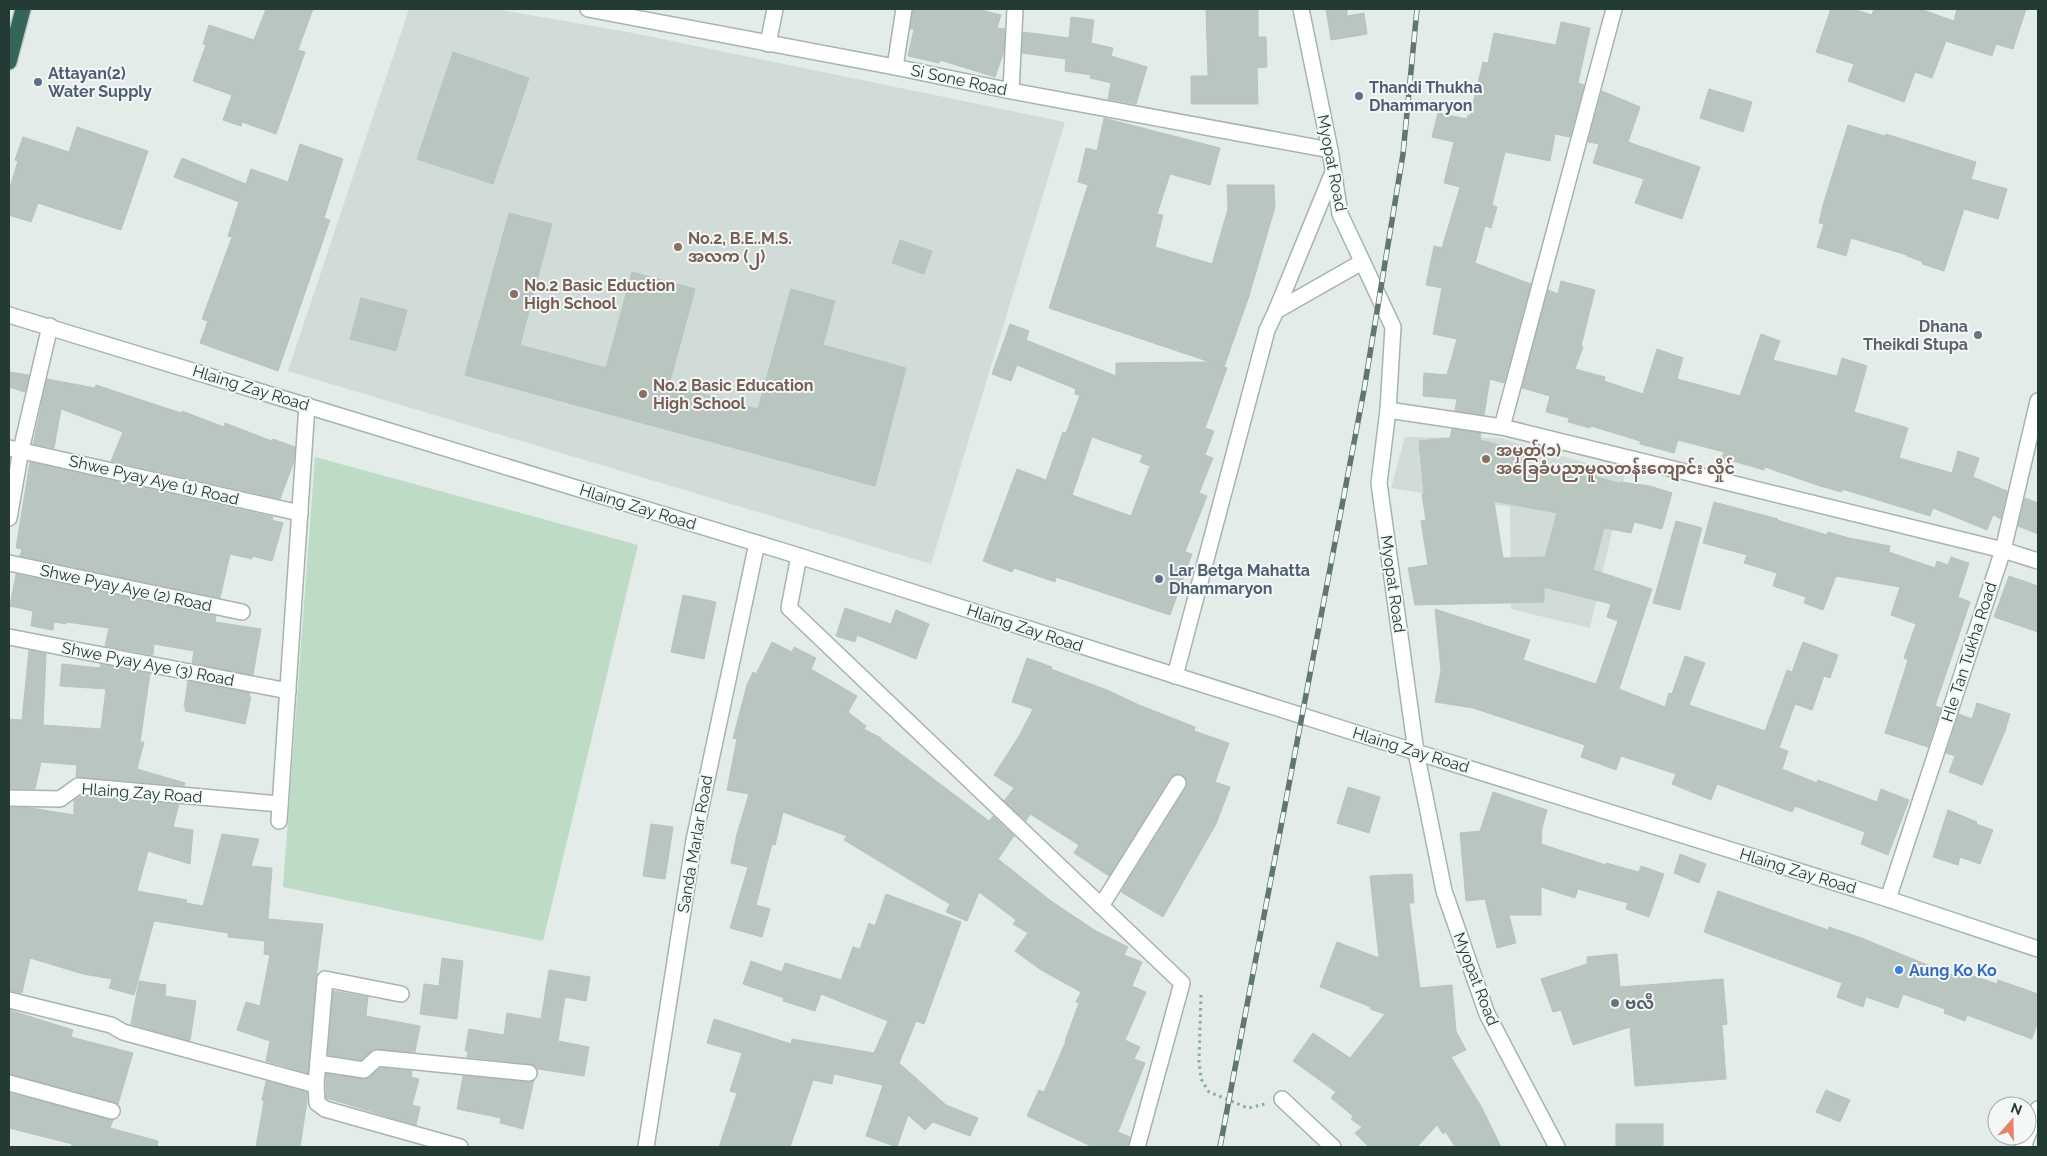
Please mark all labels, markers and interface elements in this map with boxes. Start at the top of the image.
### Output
street label: Si Sone Road [909,61,1009,99]
place label: Attayan(2) Water Supply [48,64,152,101]
marker: Attayan(2) Water Supply [32,76,44,88]
place label: Thandi Thukha Dhammaryon [1369,78,1482,115]
marker: Thandi Thukha Dhammaryon [1353,90,1365,102]
street label: Myopat Road [1313,113,1351,213]
place label: No.2, B.E..M.S. အလက (၂) [688,229,792,270]
marker: No.2, B.E..M.S. အလက (၂) [672,241,684,253]
place label: No.2 Basic Eduction High School [524,276,675,313]
marker: No.2 Basic Eduction High School [508,288,520,300]
place label: Dhana Theikdi Stupa [1863,317,1968,354]
marker: Dhana Theikdi Stupa [1972,329,1984,341]
street label: Hlaing Zay Road [190,361,312,415]
place label: No.2 Basic Education High School [653,376,813,413]
marker: No.2 Basic Education High School [637,388,649,400]
place label: အမှတ်(၁) အခြေခံပညာမူလတန်းကျောင်း လှိုင် [1496,439,1735,482]
street label: Shwe Pyay Aye (1) Road [67,451,241,509]
marker: အမှတ်(၁) အခြေခံပညာမူလတန်းကျောင်း လှိုင် [1480,453,1492,465]
street label: Hlaing Zay Road [577,480,699,534]
street label: Myopat Road [1377,534,1409,634]
street label: Shwe Pyay Aye (2) Road [38,560,214,616]
place label: Lar Betga Mahatta Dhammaryon [1169,561,1310,598]
marker: Lar Betga Mahatta Dhammaryon [1153,573,1165,585]
street label: Hle Tan Tukha Road [1937,580,2001,724]
street label: Hlaing Zay Road [965,600,1085,656]
street label: Shwe Pyay Aye (3) Road [60,638,236,690]
street label: Hlaing Zay Road [1350,723,1472,777]
street label: Sanda Marlar Road [674,774,716,914]
street label: Hlaing Zay Road [81,779,203,807]
street label: Hlaing Zay Road [1737,844,1859,898]
street label: Myopat Road [1450,930,1502,1028]
place label: Aung Ko Ko [1909,961,1997,980]
marker: Aung Ko Ko [1893,964,1905,976]
place label: ဗလီ [1625,992,1654,1013]
marker: ဗလီ [1609,997,1621,1009]
north arrow [1987,1096,2037,1146]
text: N [2009,1099,2024,1118]

